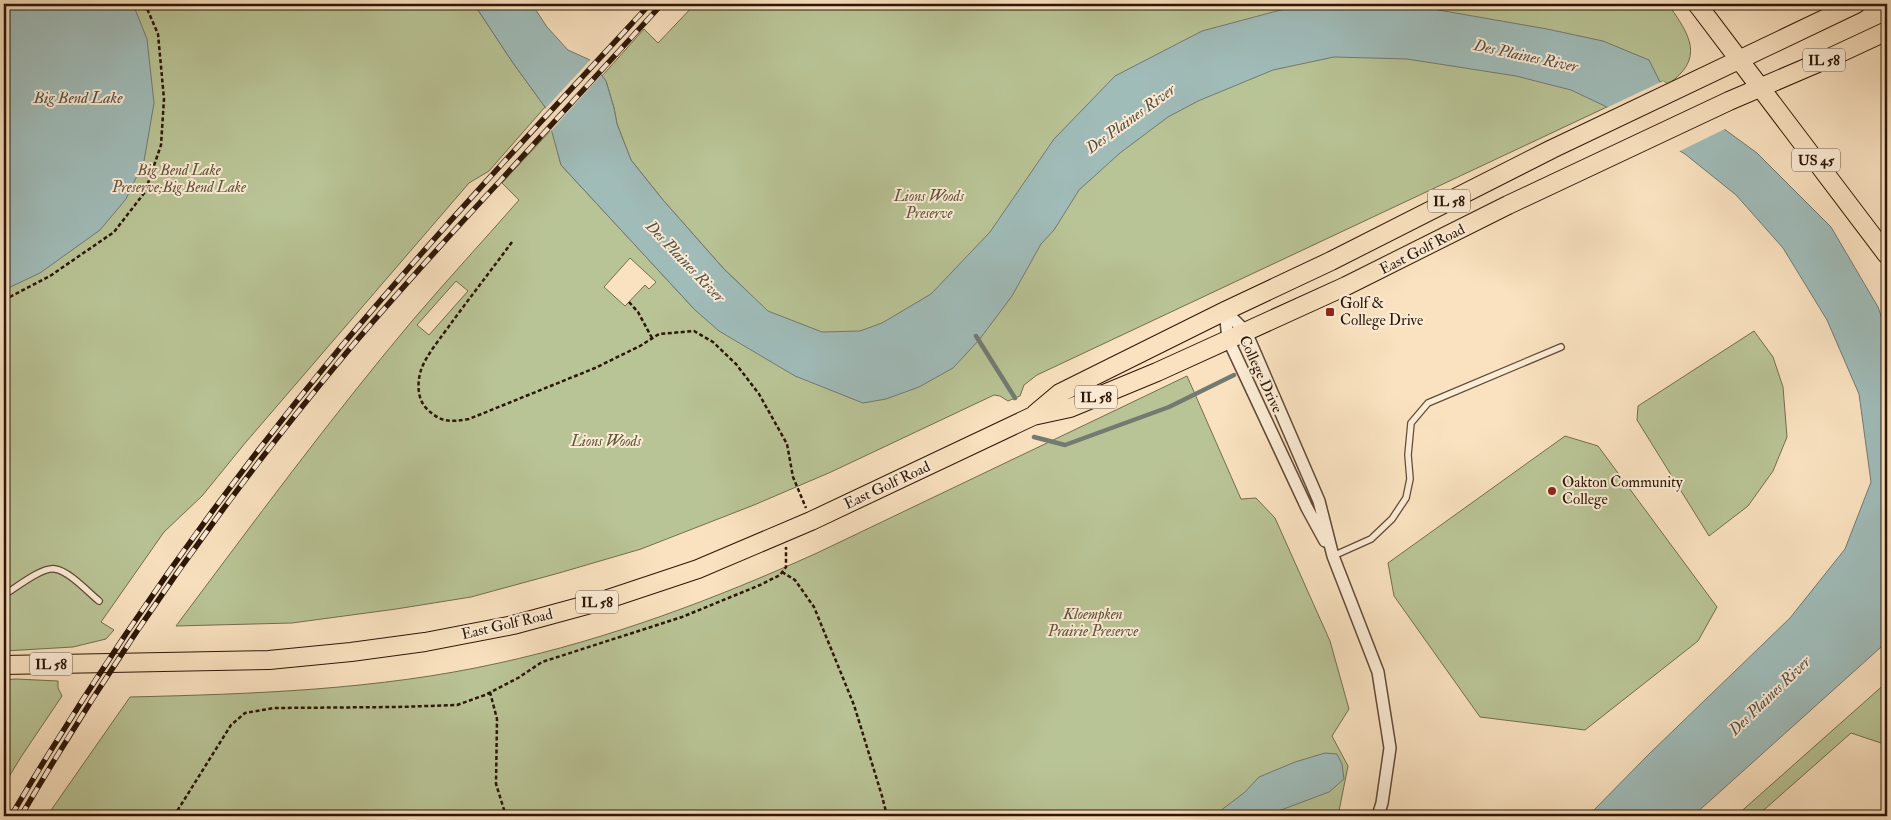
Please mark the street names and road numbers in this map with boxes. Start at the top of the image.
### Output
road number: IL 58 [1803,48,1845,72]
road number: US 45 [1792,148,1840,172]
road number: IL 58 [1428,190,1470,212]
street label: East Golf Road [1376,220,1469,279]
street label: College Drive [1234,332,1287,416]
road number: IL 58 [1075,386,1117,408]
street label: East Golf Road [841,457,934,514]
road number: IL 58 [576,590,618,614]
street label: East Golf Road [460,605,555,644]
road number: IL 58 [30,652,72,676]

